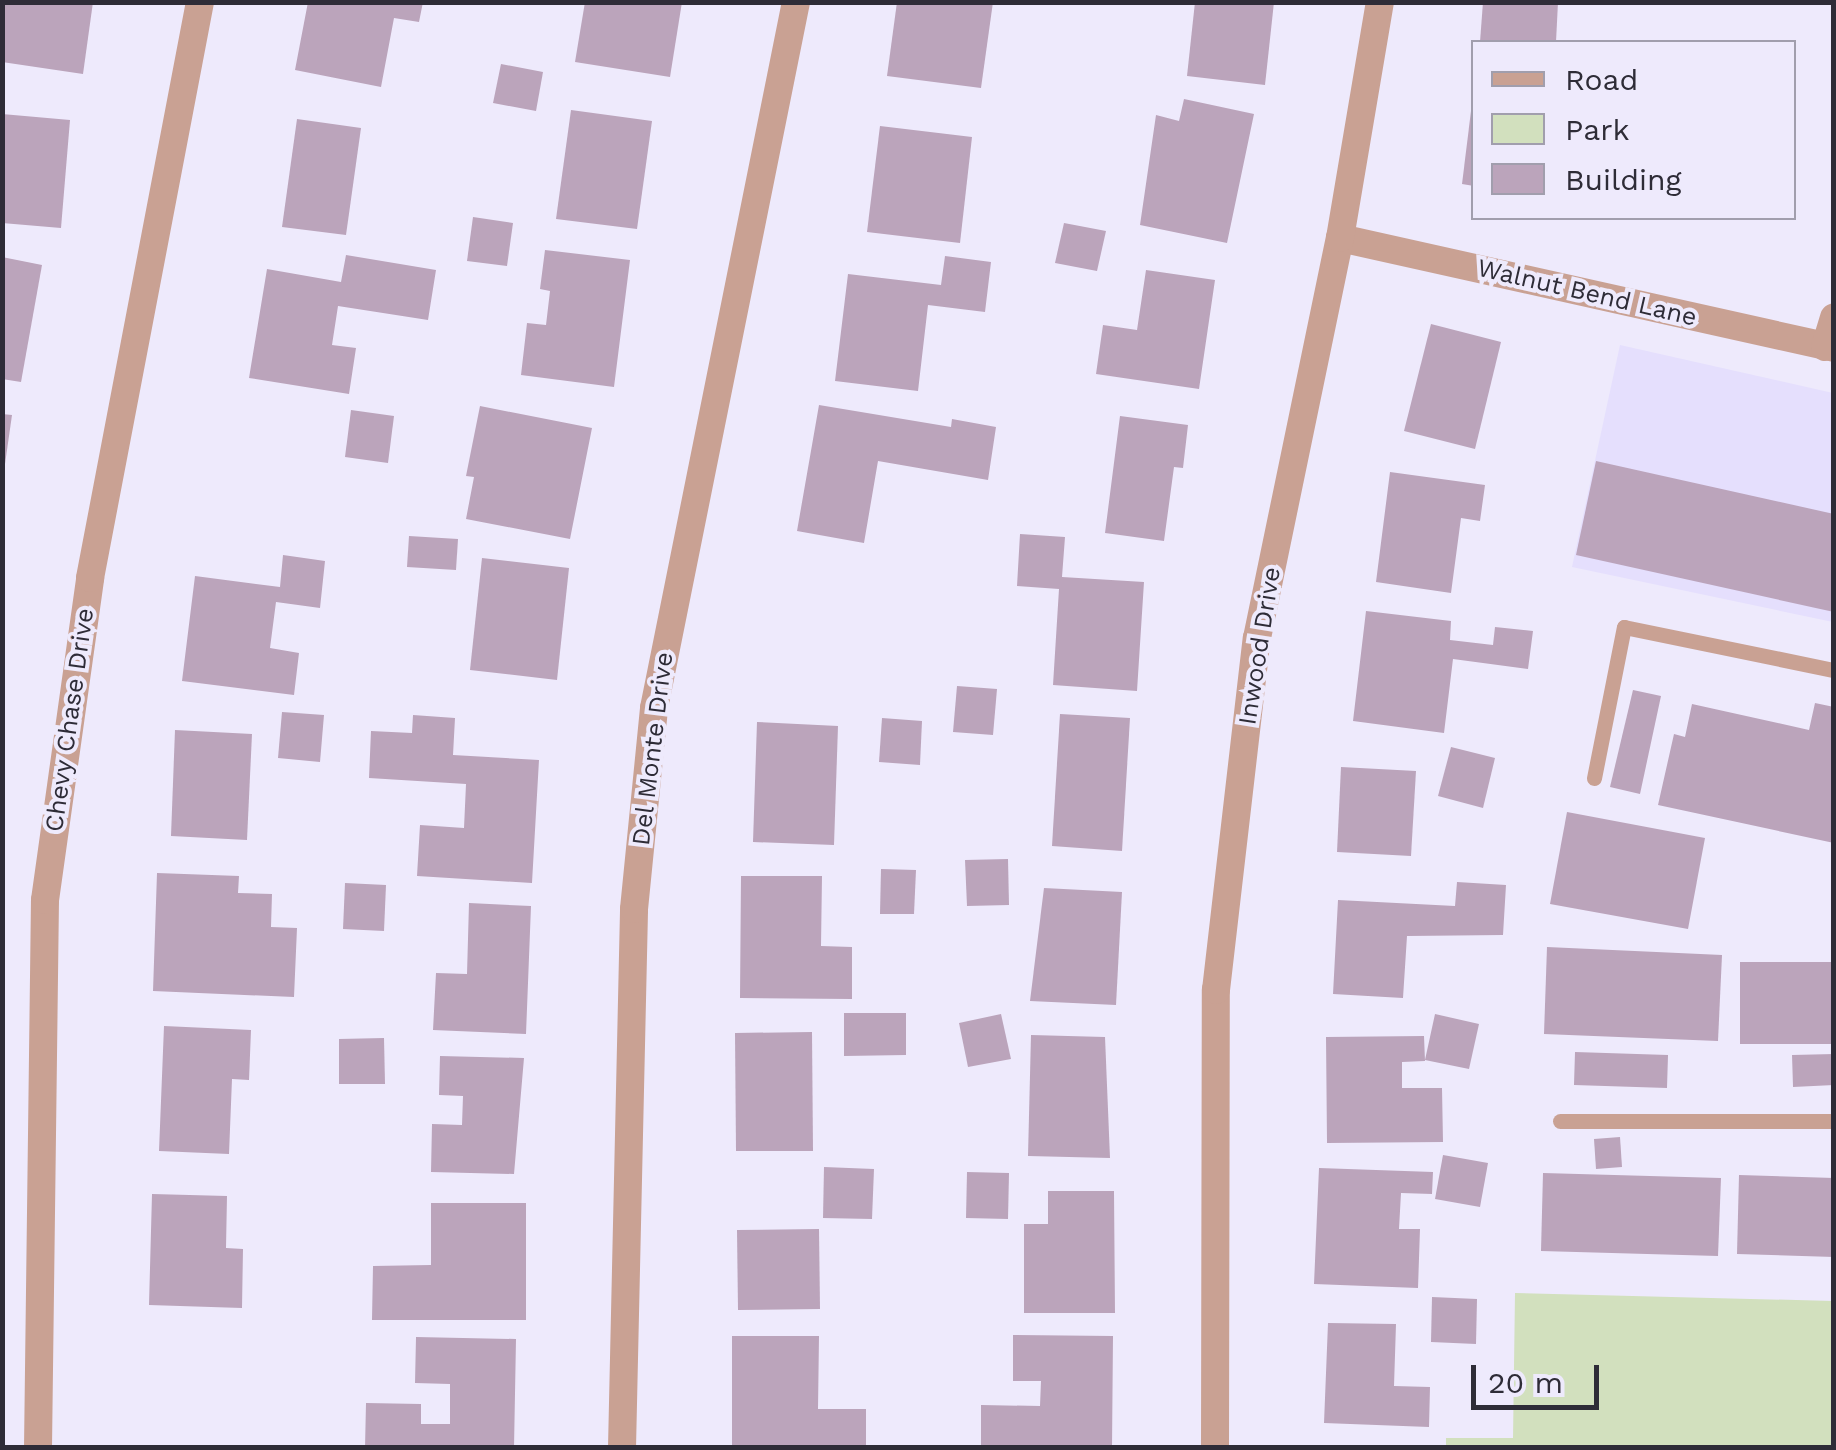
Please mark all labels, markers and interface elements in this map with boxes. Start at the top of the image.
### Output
legend [1471,40,1796,220]
text: Road [1565,62,1638,97]
text: Park [1565,112,1630,147]
text: Building [1565,162,1682,197]
street label: Walnut Bend Lane [1474,253,1700,333]
street label: Inwood Drive [1233,565,1287,727]
street label: Chevy Chase Drive [39,606,101,834]
street label: Del Monte Drive [626,650,680,848]
scale bar [1476,1345,1604,1407]
text: 20 m [1488,1365,1563,1400]

